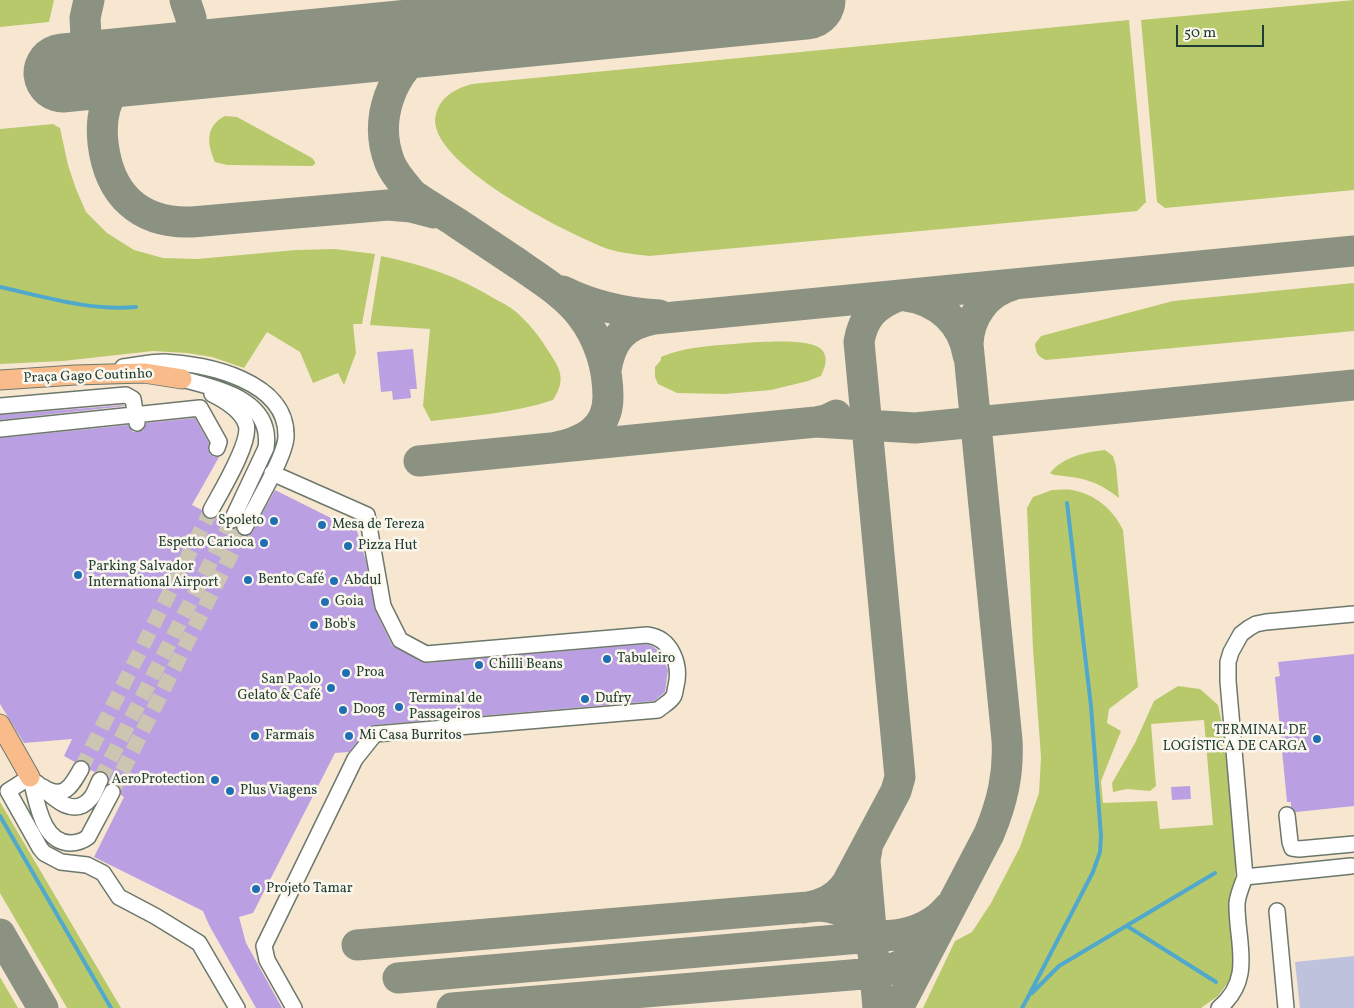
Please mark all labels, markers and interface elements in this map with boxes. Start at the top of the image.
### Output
scale bar [1179,15,1266,47]
text: 50 m [1184,23,1216,44]
street label: Praça Gago Coutinho [23,366,153,388]
place label: Spoleto [218,513,264,529]
marker: Spoleto [268,515,280,527]
place label: Mesa de Tereza [332,517,425,533]
marker: Mesa de Tereza [316,519,328,531]
place label: Espetto Carioca [158,535,254,551]
marker: Espetto Carioca [258,537,270,549]
place label: Pizza Hut [358,538,417,554]
marker: Pizza Hut [342,540,354,552]
place label: Parking Salvador International Airport [88,559,219,592]
marker: Parking Salvador International Airport [72,569,84,581]
place label: Bento Café [258,572,324,588]
place label: Abdul [344,573,381,589]
marker: Bento Café [242,574,254,586]
marker: Abdul [328,575,340,587]
place label: Goia [335,594,364,610]
marker: Goia [319,596,331,608]
place label: Bob's [324,617,356,633]
marker: Bob's [308,619,320,631]
place label: Tabuleiro [617,651,675,667]
marker: Tabuleiro [601,653,613,665]
place label: Chilli Beans [489,657,563,673]
marker: Chilli Beans [473,659,485,671]
place label: Proa [356,665,384,681]
marker: Proa [340,667,352,679]
place label: San Paolo Gelato & Café [237,672,321,704]
marker: San Paolo Gelato & Café [325,682,337,694]
place label: Terminal de Passageiros [409,691,482,724]
place label: Dufry [595,691,631,707]
marker: Dufry [579,693,591,705]
marker: Terminal de Passageiros [393,701,405,713]
place label: Doog [353,702,385,718]
marker: Doog [337,704,349,716]
place label: TERMINAL DE LOGÍSTICA DE CARGA [1163,723,1307,756]
place label: Farmais [265,728,315,744]
place label: Mi Casa Burritos [359,728,462,744]
marker: Farmais [249,730,261,742]
marker: Mi Casa Burritos [343,730,355,742]
marker: TERMINAL DE LOGÍSTICA DE CARGA [1311,733,1323,745]
place label: AeroProtection [111,772,205,788]
marker: AeroProtection [209,774,221,786]
place label: Plus Viagens [240,783,317,799]
marker: Plus Viagens [224,785,236,797]
place label: Projeto Tamar [266,881,353,897]
marker: Projeto Tamar [250,883,262,895]

